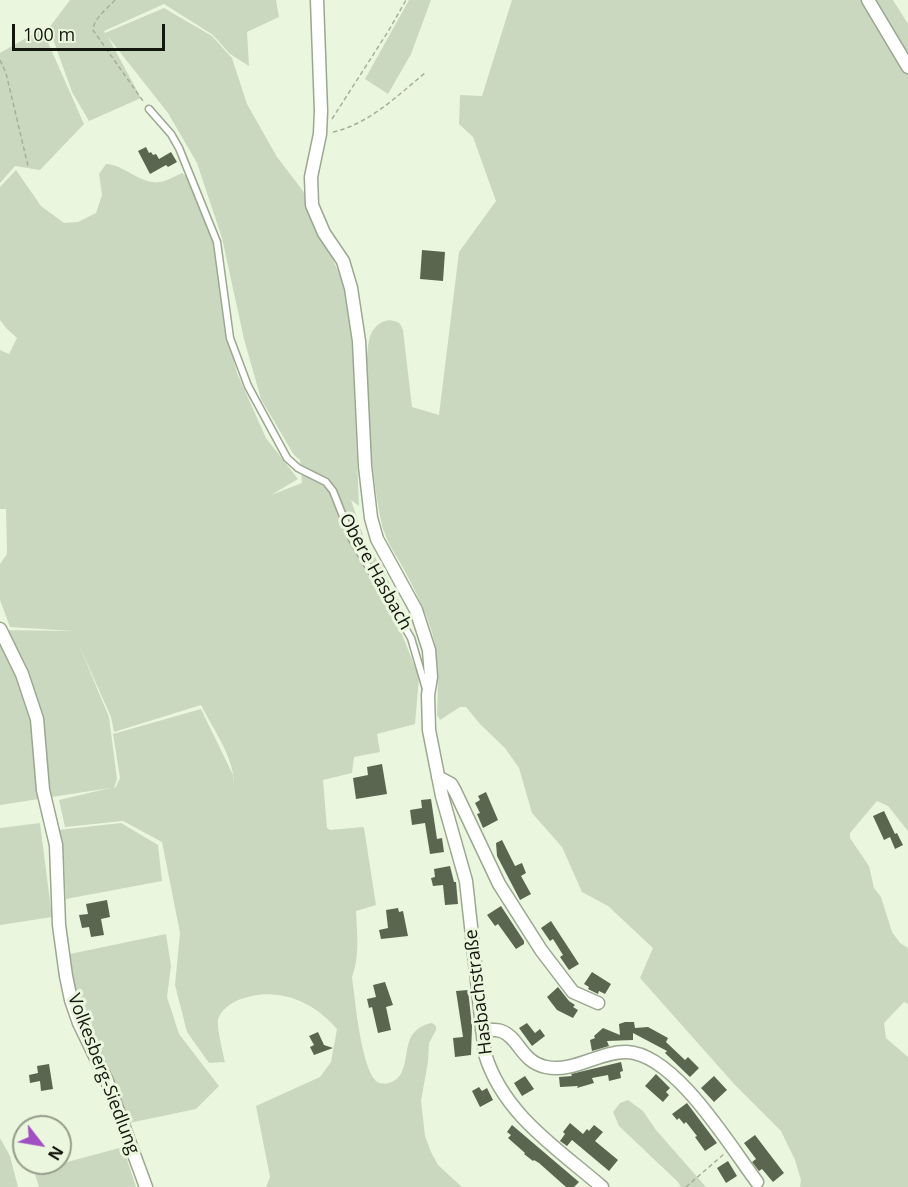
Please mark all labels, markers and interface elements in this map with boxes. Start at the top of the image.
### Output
scale bar [15,12,168,50]
text: 100 m [23,22,75,46]
street label: Obere Hasbach [334,510,416,634]
street label: Hasbachstraße [461,928,497,1056]
street label: Volkesberg-Siedlung [62,991,144,1157]
north arrow [12,1115,72,1175]
text: N [43,1142,68,1164]

